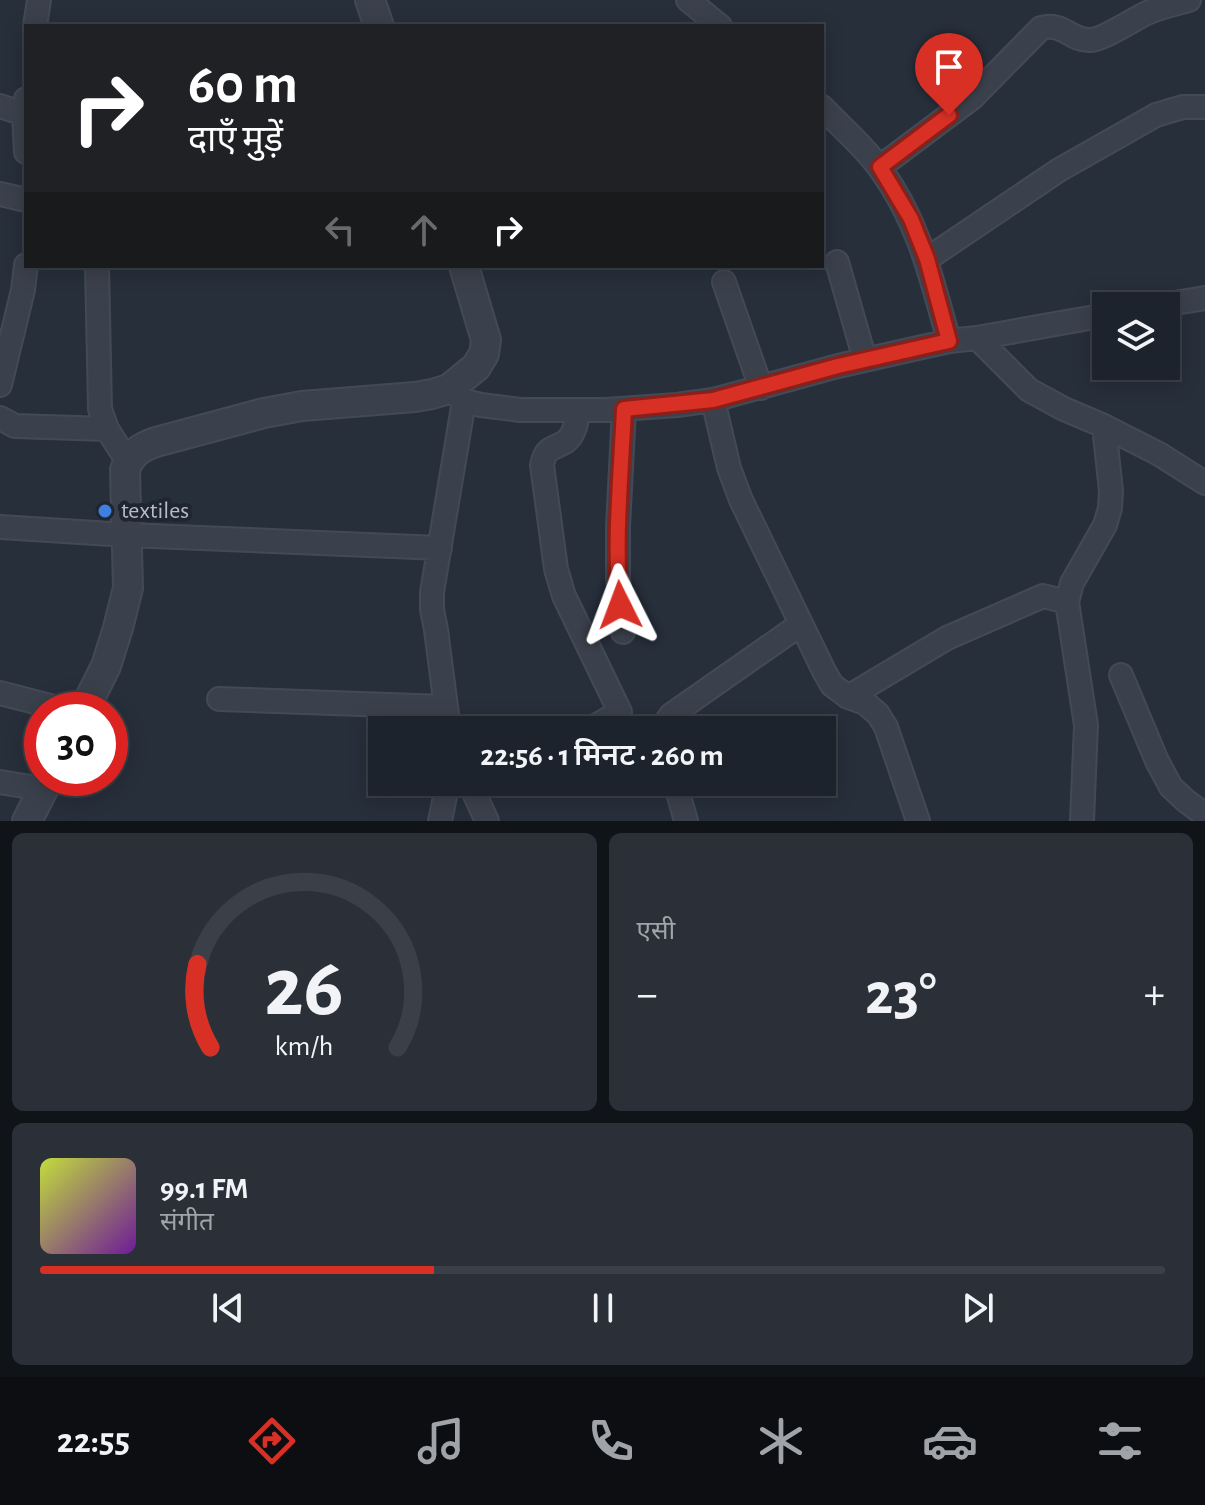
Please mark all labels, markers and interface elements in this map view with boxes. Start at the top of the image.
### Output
pin [915,33,983,115]
icon: arrive [927,45,971,89]
icon: right [56,56,160,160]
text: 60 m [188,57,298,113]
text: दाएँ मुड़ें [188,122,283,158]
icon: left [318,208,362,252]
icon: ahead [402,208,446,252]
icon: right [486,208,530,252]
map controls [1092,292,1180,380]
button: layers [1092,292,1180,380]
place label: textiles [121,499,189,523]
marker: textiles [96,502,114,520]
position arrow [578,563,662,647]
speed limit sign: 30 [24,692,128,796]
text: 22:56 · 1 मिनट · 260 m [480,741,724,771]
text: एसी [637,918,675,944]
text: 26 [265,947,344,1031]
text: 23° [865,965,937,1025]
text: − [637,973,658,1017]
text: + [1144,973,1165,1017]
text: km/h [275,1032,334,1061]
text: 99.1 FM [160,1174,248,1204]
text: संगीत [160,1209,214,1235]
icon: previous [206,1286,250,1330]
icon: pause [581,1286,625,1330]
icon: next [956,1286,1000,1330]
icon: directions [244,1413,300,1469]
icon: music [413,1413,469,1469]
icon: phone [583,1413,639,1469]
icon: climate [753,1413,809,1469]
icon: car [922,1413,978,1469]
icon: filters [1092,1413,1148,1469]
text: 22:55 [57,1423,130,1459]

